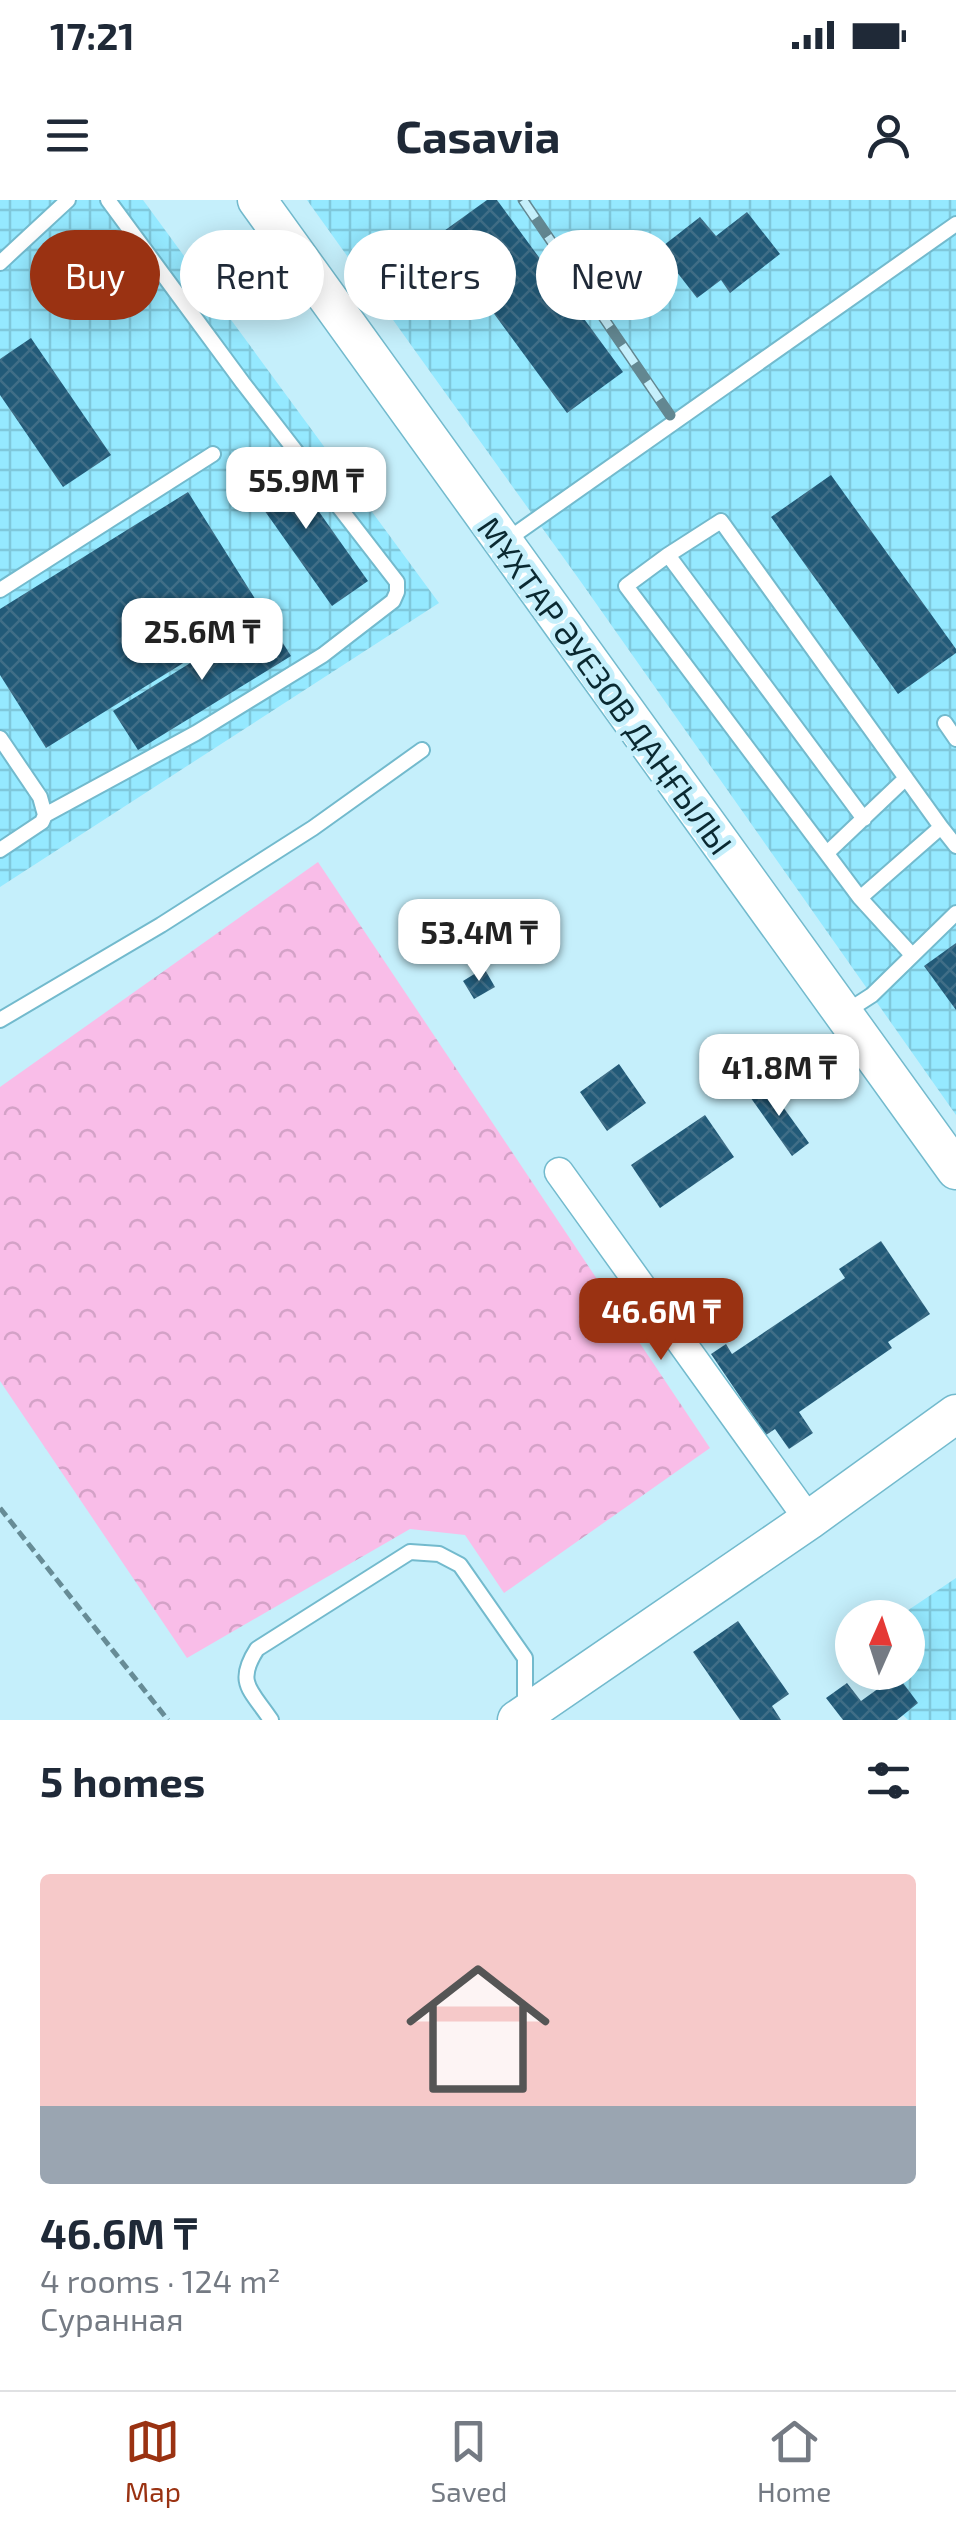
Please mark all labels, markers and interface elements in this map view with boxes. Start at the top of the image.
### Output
text: 17:21 [50,12,135,58]
icon: menu [40,108,95,163]
text: Casavia [395,108,561,162]
icon: person [861,108,916,163]
chip: Buy [30,230,160,320]
chip: Rent [180,230,324,320]
chip: Filters [344,230,516,320]
chip: New [536,230,678,320]
pin: 55.9M ₸ [214,447,398,532]
text: 55.9M ₸ [248,460,364,498]
street label: МҰХТАР ӘУЕЗОВ ДАҢҒЫЛЫ [471,509,741,861]
pin: 25.6M ₸ [110,598,294,683]
text: 25.6M ₸ [144,611,260,649]
pin: 53.4M ₸ [387,899,571,984]
text: 53.4M ₸ [420,912,538,950]
pin: 41.8M ₸ [687,1034,871,1119]
text: 41.8M ₸ [721,1047,837,1085]
pin: 46.6M ₸ [569,1278,753,1363]
text: 46.6M ₸ [601,1291,721,1329]
north arrow [835,1600,925,1690]
map controls [835,1600,925,1690]
icon: filters [861,1753,916,1808]
text: 5 homes [40,1755,205,1805]
icon: home [388,1939,568,2119]
text: 46.6M ₸ [40,2207,197,2257]
text: 4 rooms · 124 m² [40,2261,281,2299]
text: Суранная [40,2299,184,2337]
tab: Map [125,2414,181,2508]
tab: Saved [431,2414,507,2508]
tab: Home [757,2414,831,2508]

